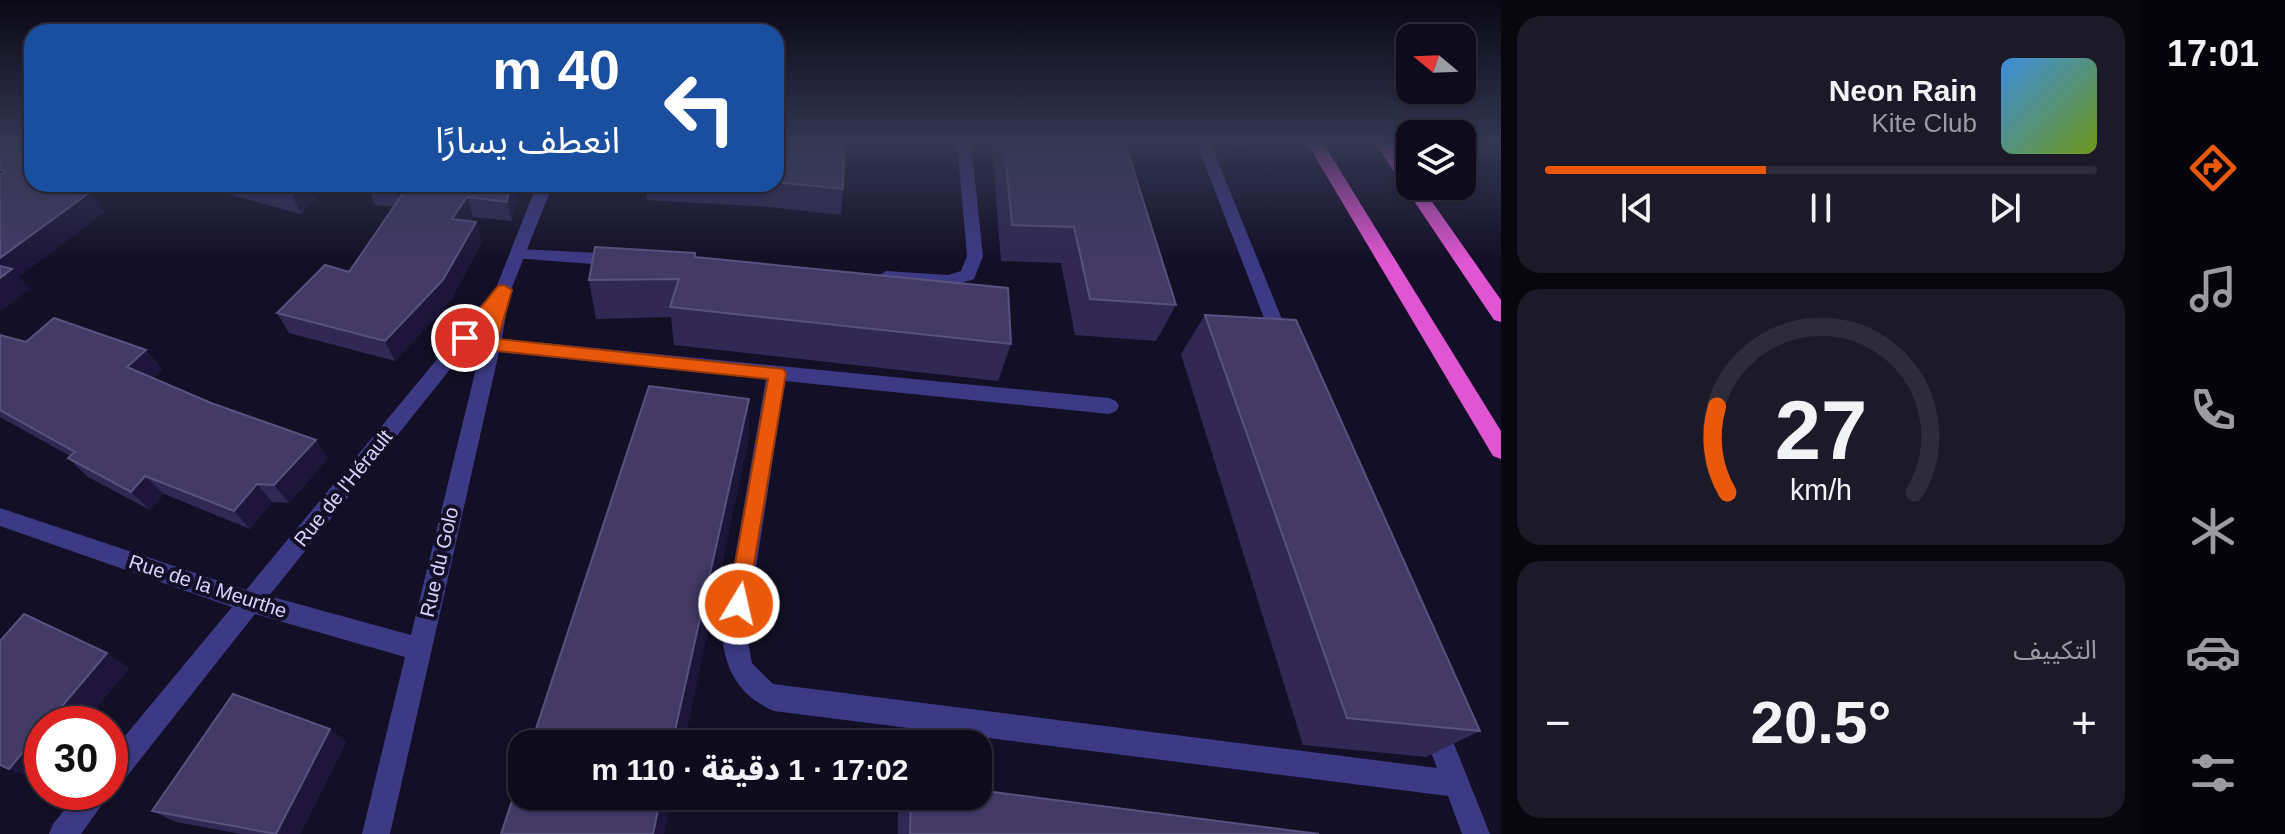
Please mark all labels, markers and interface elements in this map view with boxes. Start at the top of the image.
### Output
north arrow [1396,24,1476,104]
map controls [1396,24,1476,200]
text: 17:01 [2167,33,2259,74]
text: 40 m [492,38,620,101]
icon: left [648,56,752,160]
text: Neon Rain [1829,74,1977,107]
text: Kite Club [1872,108,1977,138]
text: انعطف يسارًا [435,120,620,161]
button: layers [1396,120,1476,200]
icon: directions [2185,140,2241,196]
icon: previous [1615,186,1659,230]
icon: pause [1799,186,1843,230]
icon: next [1983,186,2027,230]
icon: music [2185,261,2241,317]
pin [431,304,499,372]
icon: arrive [443,316,487,360]
icon: phone [2185,382,2241,438]
text: 27 [1775,384,1867,477]
street label: Rue de l'Hérault [290,425,397,550]
text: km/h [1790,474,1852,506]
icon: climate [2185,503,2241,559]
street label: Rue du Golo [416,505,462,619]
street label: Rue de la Meurthe [126,550,290,622]
position arrow [697,562,781,646]
icon: car [2185,624,2241,680]
text: التكييف [2013,635,2097,665]
text: 20.5° [1751,689,1891,756]
text: − [1545,698,1571,747]
text: + [2071,698,2097,747]
speed limit sign: 30 [24,706,128,810]
icon: filters [2185,745,2241,801]
text: 17:02 · 1 دقيقة · 110 m [592,753,908,786]

